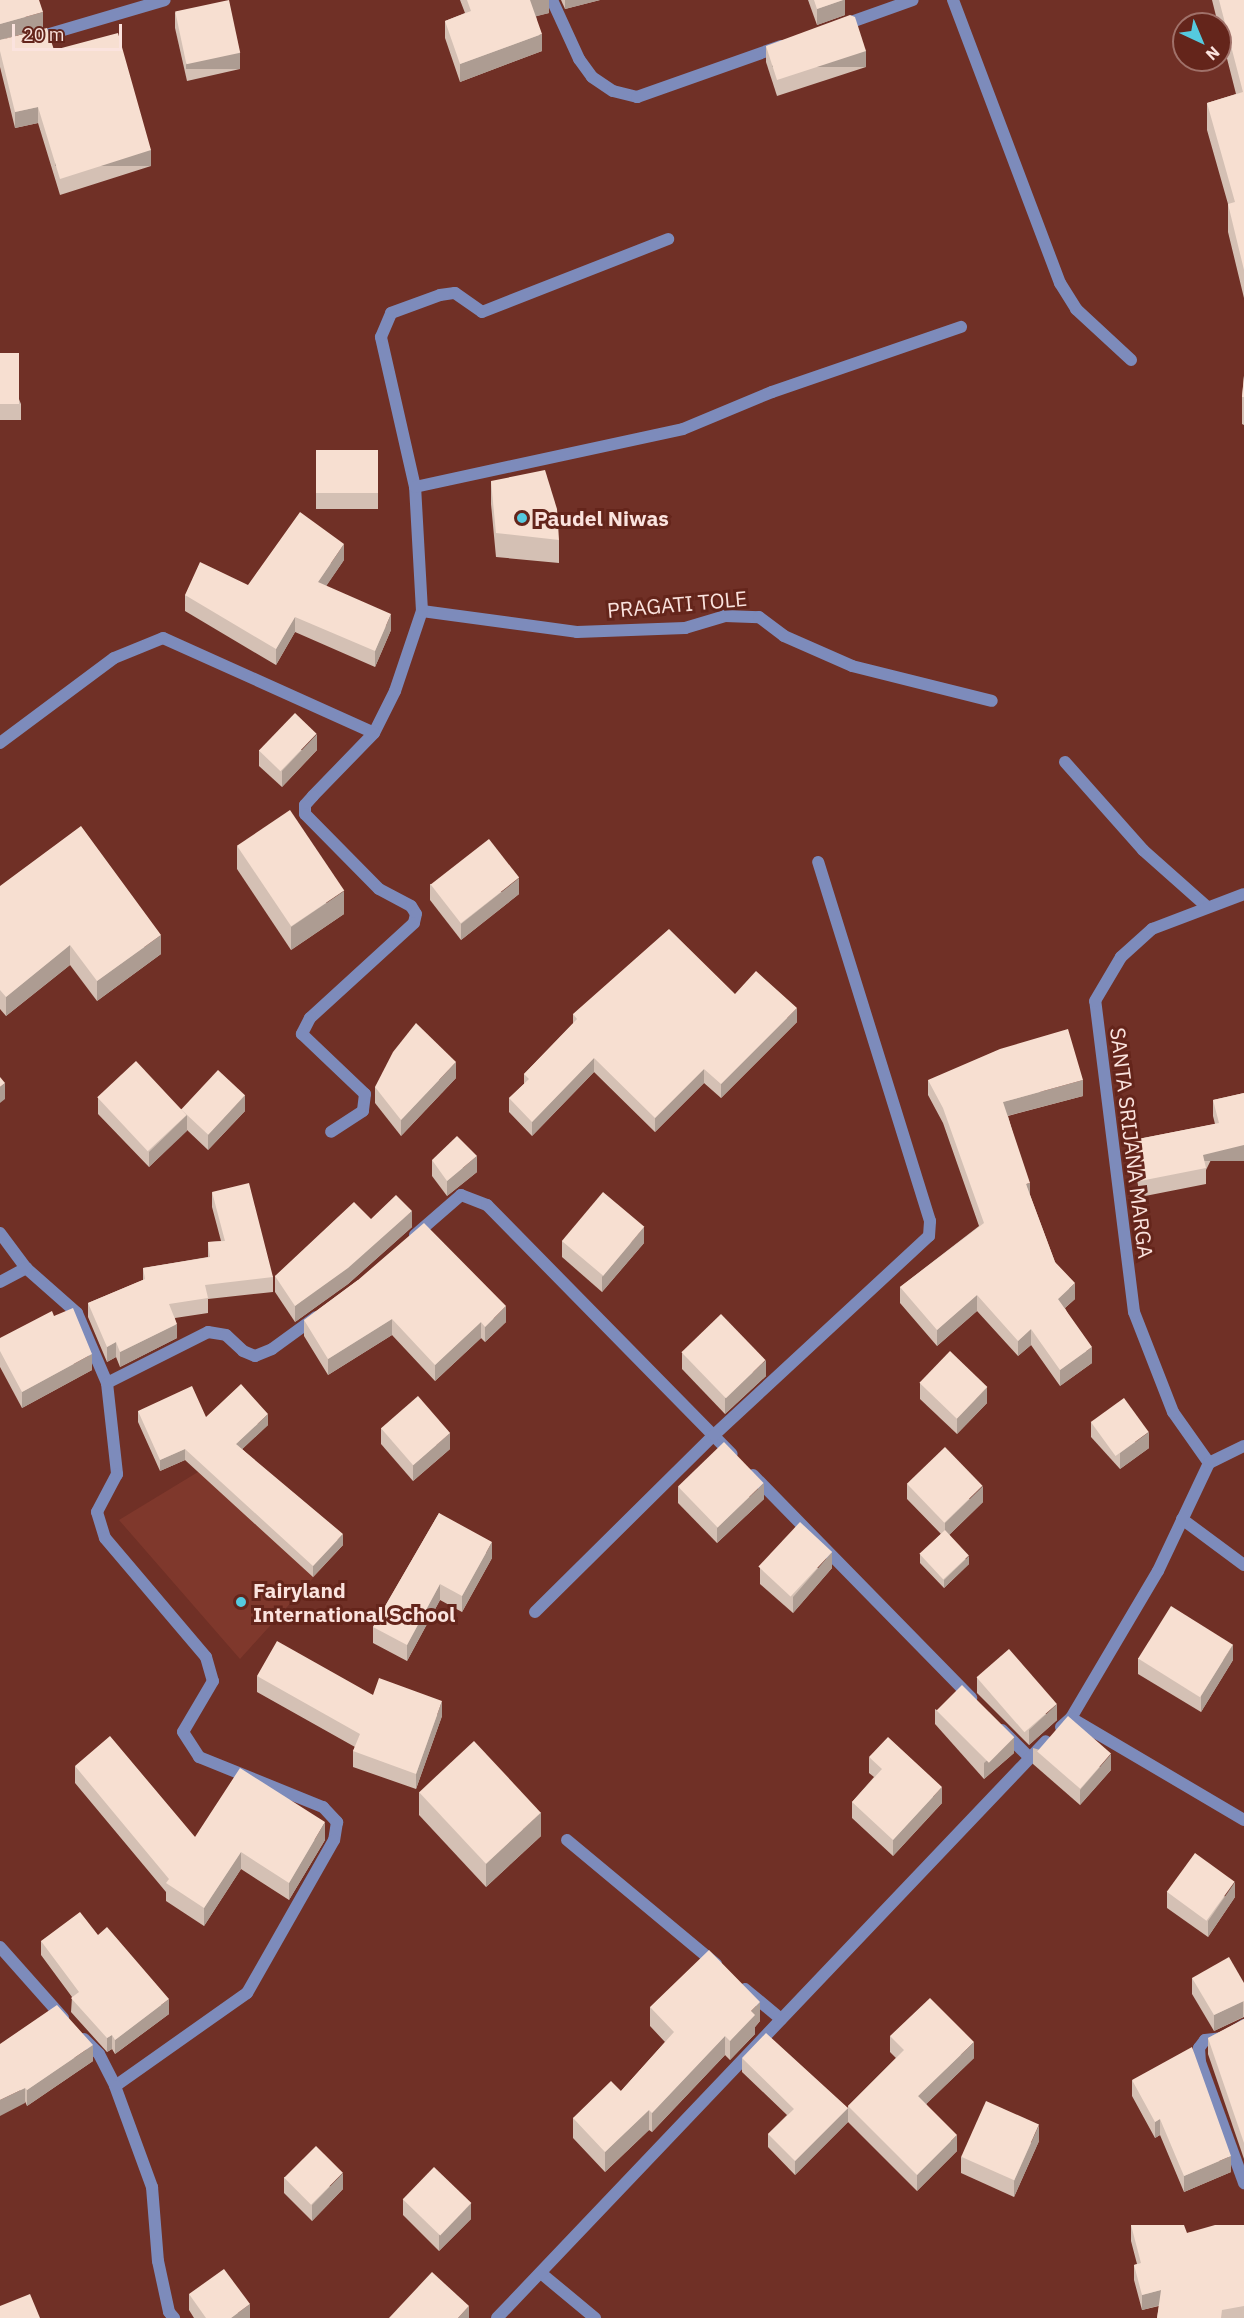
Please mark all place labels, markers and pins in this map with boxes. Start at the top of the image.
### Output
place label: Paudel Niwas [534,505,669,531]
marker: Paudel Niwas [515,511,529,525]
place label: Fairyland International School [253,1577,455,1627]
marker: Fairyland International School [234,1595,248,1609]

